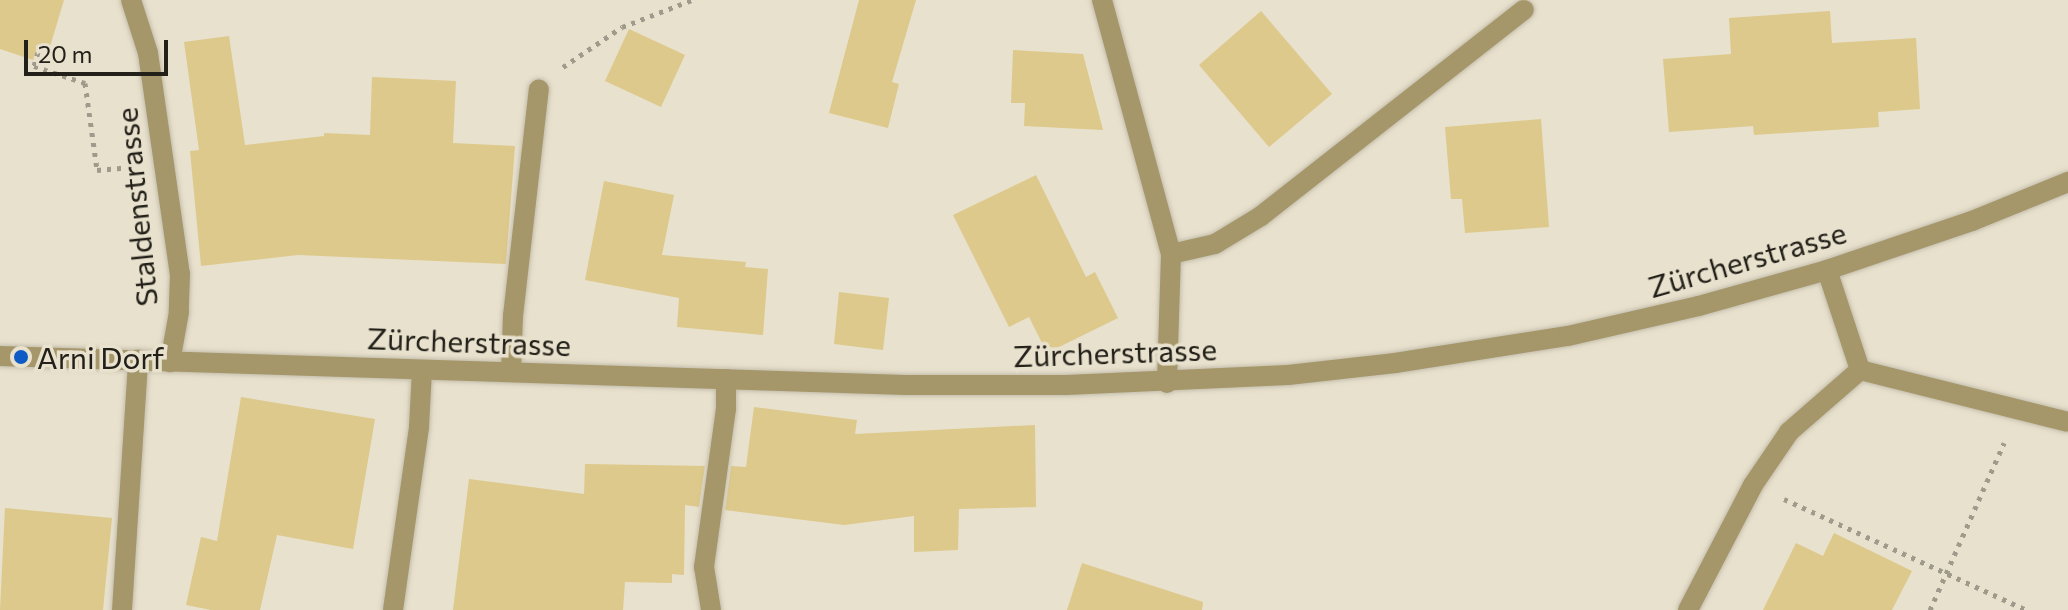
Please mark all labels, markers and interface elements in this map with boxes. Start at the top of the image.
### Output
scale bar [28,24,172,74]
text: 20 m [38,39,92,68]
street label: Staldenstrasse [108,106,164,308]
street label: Zürcherstrasse [1644,214,1850,304]
street label: Zürcherstrasse [366,319,572,363]
street label: Zürcherstrasse [1012,330,1218,374]
place label: Arni Dorf [37,339,164,375]
marker: Arni Dorf [12,348,30,366]

